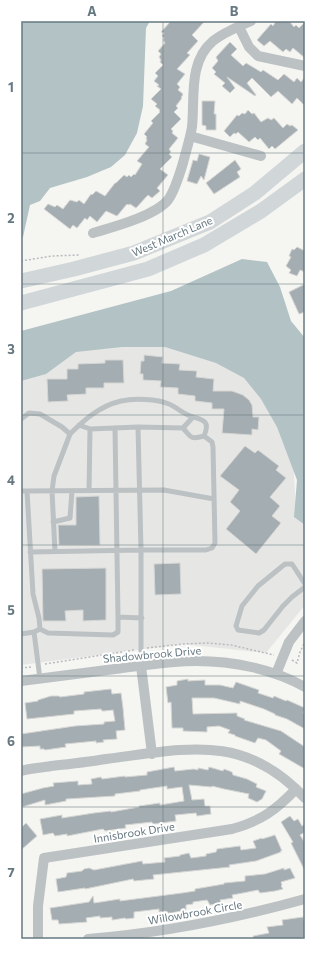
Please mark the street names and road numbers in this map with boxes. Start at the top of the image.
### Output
street label: West March Lane [130,213,214,259]
street label: Shadowbrook Drive [102,643,202,665]
street label: Innisbrook Drive [92,819,176,845]
street label: Willowbrook Circle [147,897,243,927]

